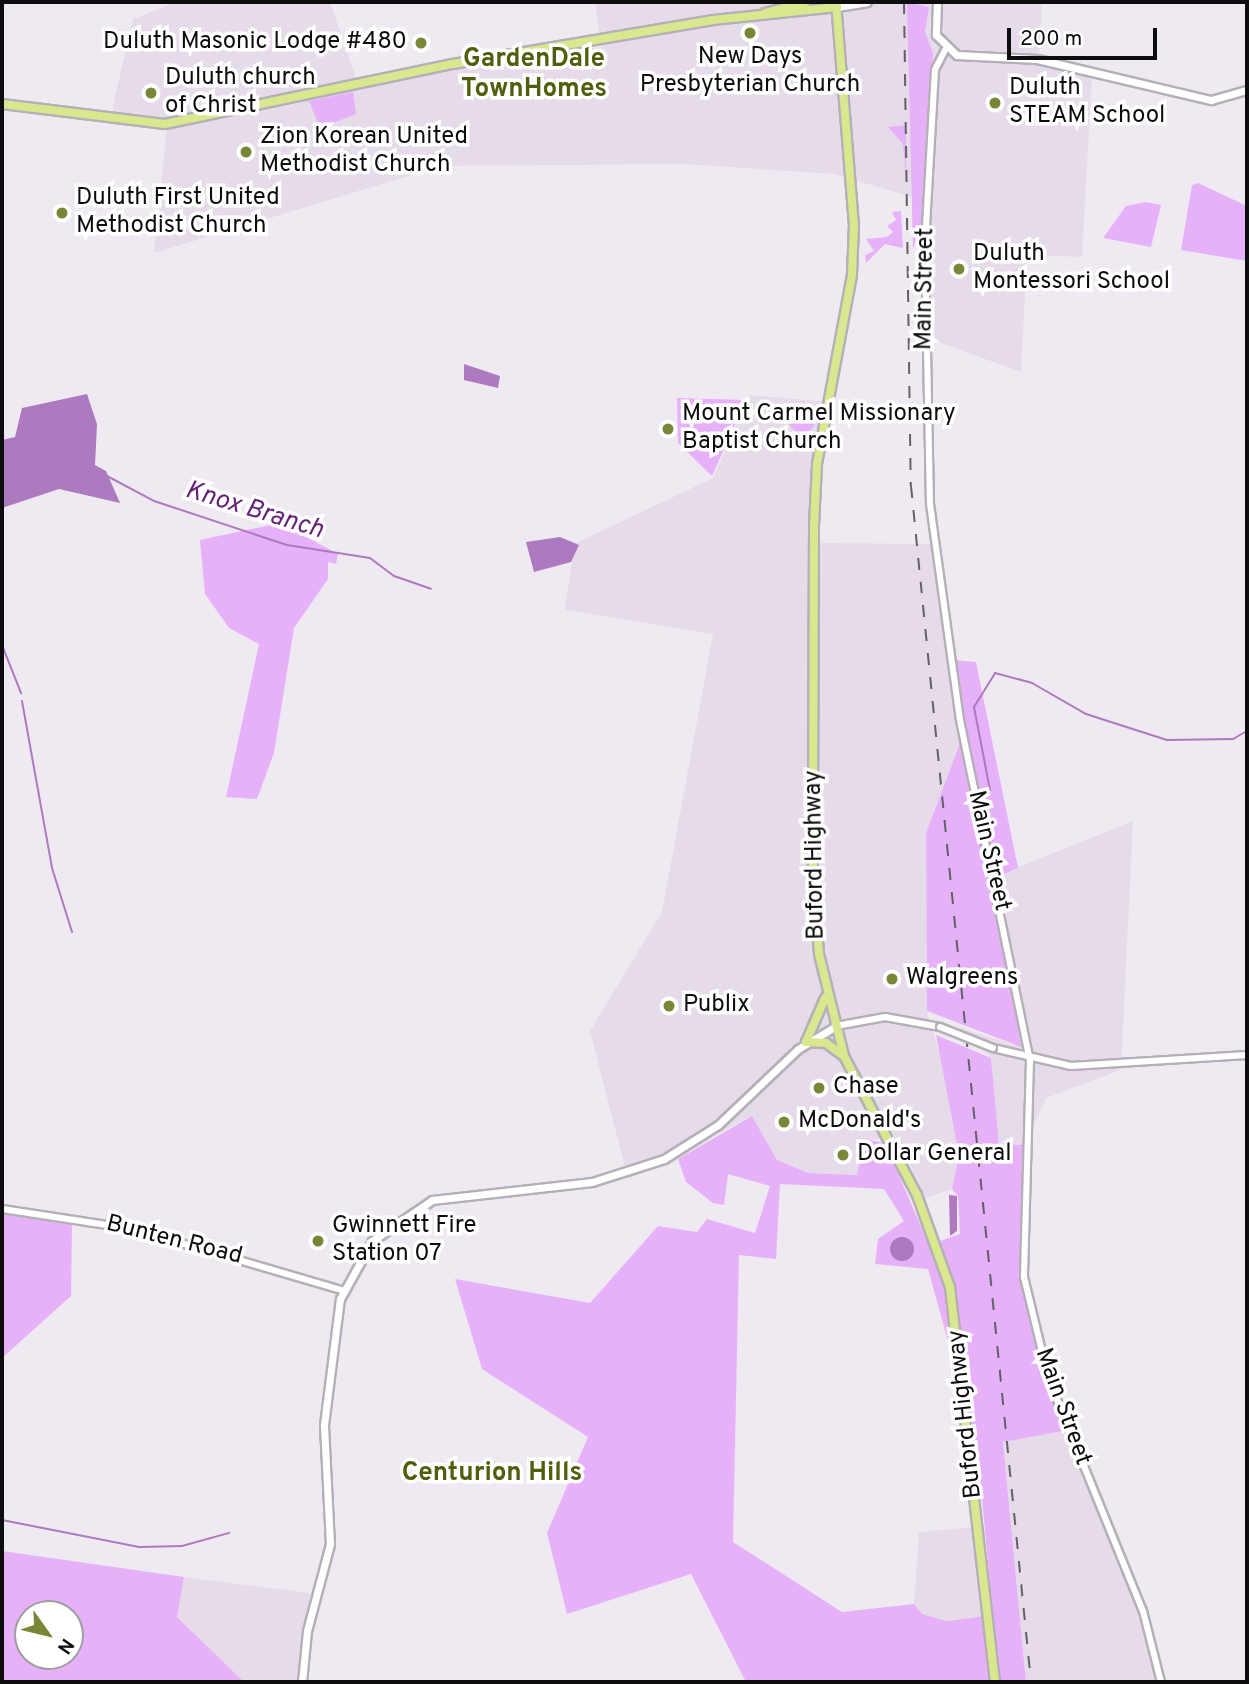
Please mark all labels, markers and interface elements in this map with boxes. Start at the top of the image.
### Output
scale bar [1011,14,1162,58]
marker: New Days Presbyterian Church [742,25,758,41]
text: 200 m [1020,26,1082,53]
place label: Duluth Masonic Lodge #480 [103,29,407,57]
marker: Duluth Masonic Lodge #480 [413,35,429,51]
district label: GardenDale TownHomes [461,44,607,106]
place label: New Days Presbyterian Church [640,44,860,100]
place label: Duluth church of Christ [165,65,316,121]
place label: Duluth STEAM School [1009,75,1165,131]
marker: Duluth church of Christ [143,85,159,101]
marker: Duluth STEAM School [987,95,1003,111]
place label: Zion Korean United Methodist Church [260,124,468,180]
marker: Zion Korean United Methodist Church [238,144,254,160]
place label: Duluth First United Methodist Church [76,185,280,241]
marker: Duluth First United Methodist Church [54,205,70,221]
street label: Main Street [911,227,941,351]
place label: Duluth Montessori School [973,241,1170,297]
marker: Duluth Montessori School [951,261,967,277]
place label: Mount Carmel Missionary Baptist Church [682,401,956,457]
marker: Mount Carmel Missionary Baptist Church [660,421,676,437]
water label: Knox Branch [181,475,327,547]
street label: Buford Highway [800,770,832,940]
street label: Main Street [960,788,1016,914]
place label: Walgreens [906,965,1018,993]
marker: Walgreens [884,971,900,987]
place label: Publix [683,992,750,1020]
marker: Publix [661,998,677,1014]
place label: Chase [833,1074,899,1102]
marker: Chase [811,1080,827,1096]
place label: McDonald's [798,1108,921,1136]
marker: McDonald's [776,1114,792,1130]
place label: Dollar General [857,1141,1011,1169]
marker: Dollar General [835,1147,851,1163]
street label: Bunten Road [103,1210,245,1272]
place label: Gwinnett Fire Station 07 [332,1213,476,1269]
marker: Gwinnett Fire Station 07 [310,1233,326,1249]
street label: Buford Highway [943,1328,989,1500]
street label: Main Street [1028,1345,1096,1469]
district label: Centurion Hills [402,1458,582,1490]
north arrow [14,1600,84,1670]
text: N [51,1633,79,1658]

